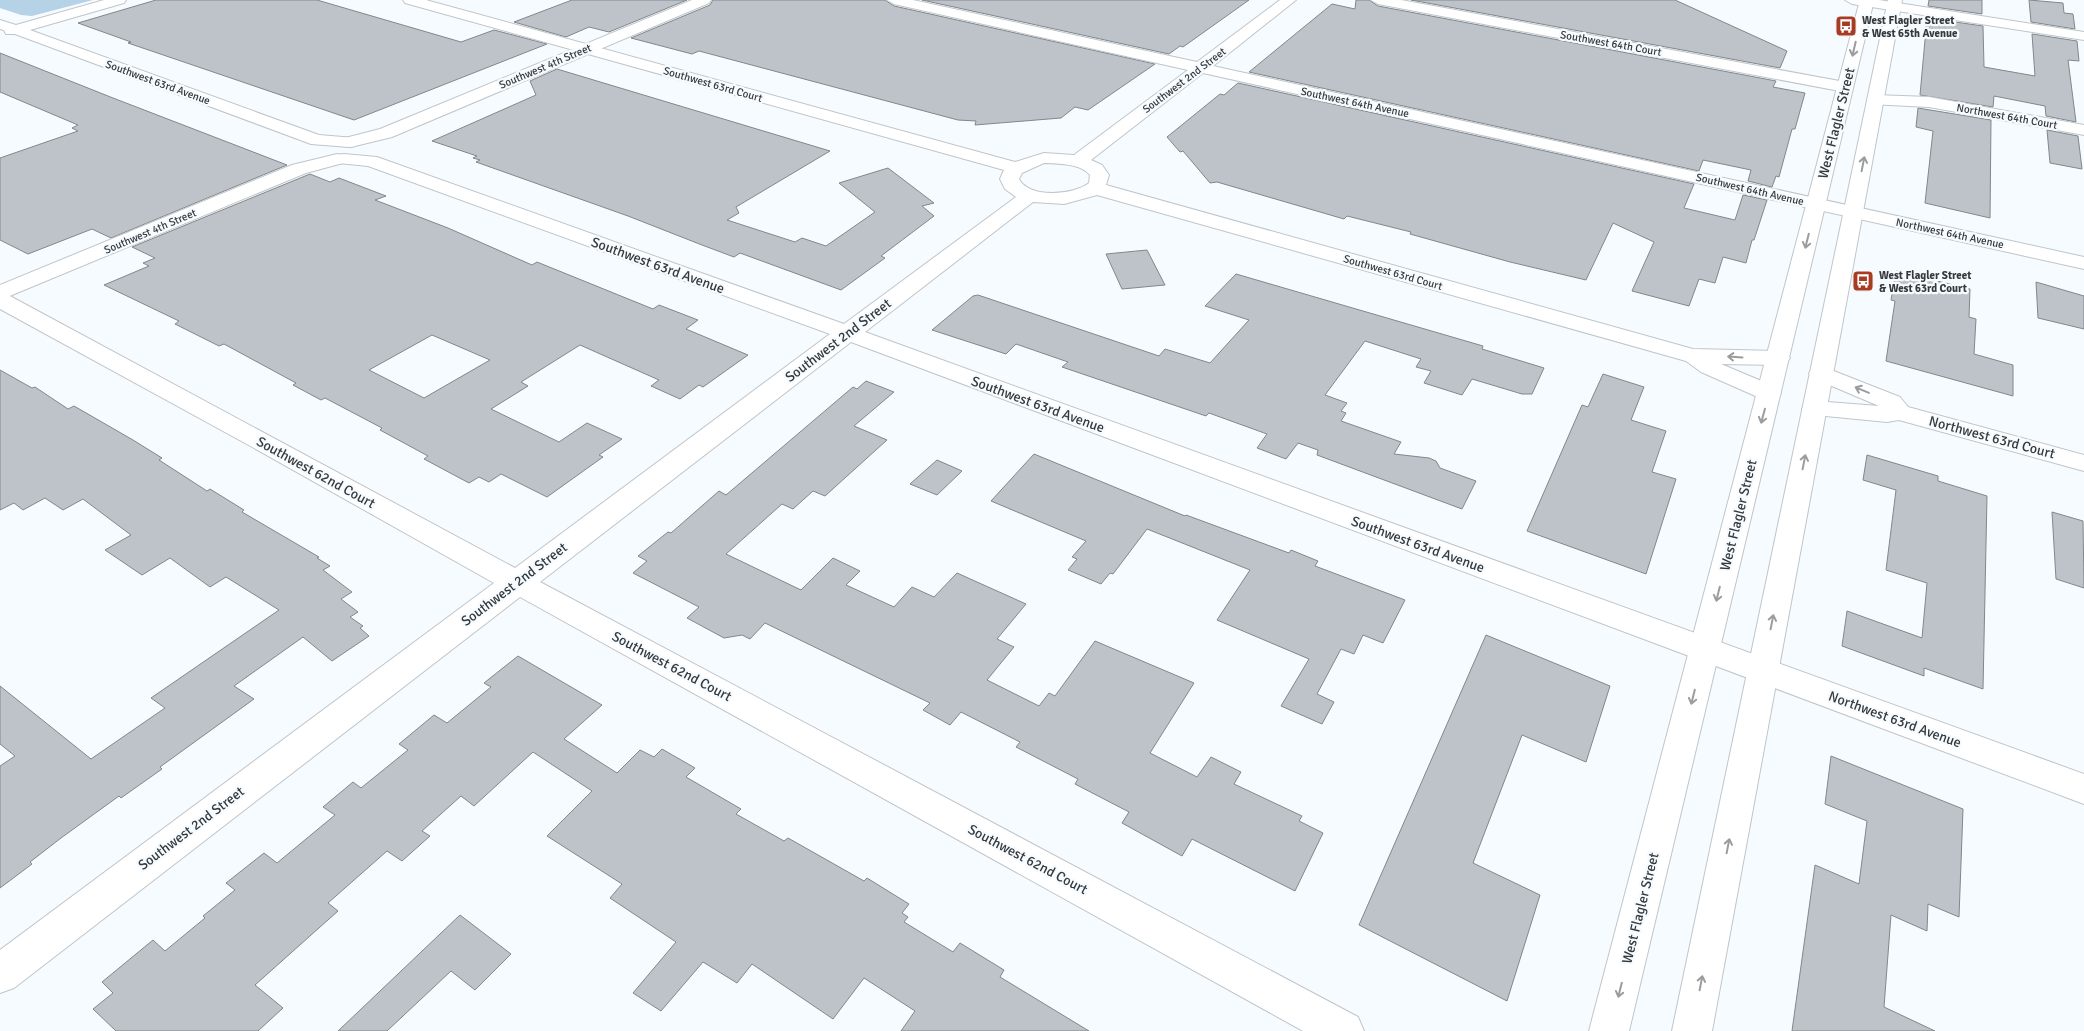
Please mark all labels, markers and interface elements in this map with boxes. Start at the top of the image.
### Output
bus stop icon: West Flagler Street & West 65th Avenue [1834,14,1858,38]
place label: West Flagler Street & West 65th Avenue [1862,14,1958,40]
street label: Southwest 64th Court [1559,28,1663,59]
street label: Southwest 4th Street [497,41,593,92]
one-way arrow [1849,41,1858,57]
street label: Southwest 2nd Street [1140,45,1229,116]
street label: Southwest 63rd Avenue [104,57,212,107]
street label: Southwest 63rd Court [662,64,764,105]
street label: West Flagler Street [1814,66,1859,180]
street label: Southwest 64th Avenue [1300,85,1410,120]
street label: Northwest 64th Court [1956,101,2058,132]
one-way arrow [1859,156,1868,172]
street label: Southwest 64th Avenue [1695,171,1805,208]
street label: Southwest 4th Street [102,206,198,257]
street label: Northwest 64th Avenue [1895,216,2005,251]
street label: Southwest 63rd Avenue [589,233,727,297]
one-way arrow [1801,233,1811,249]
street label: Southwest 63rd Court [1342,252,1444,293]
bus stop icon: West Flagler Street & West 63rd Court [1851,269,1875,293]
place label: West Flagler Street & West 63rd Court [1879,269,1971,295]
street label: Southwest 2nd Street [782,295,895,386]
one-way arrow [1727,352,1743,362]
street label: Southwest 63rd Avenue [969,372,1107,436]
one-way arrow [1855,385,1870,395]
one-way arrow [1758,407,1767,423]
street label: Northwest 63rd Court [1927,412,2057,463]
street label: Southwest 62nd Court [253,433,378,512]
one-way arrow [1799,455,1809,471]
street label: West Flagler Street [1716,458,1761,572]
street label: Southwest 63rd Avenue [1349,512,1487,576]
street label: Southwest 2nd Street [458,539,571,630]
one-way arrow [1713,585,1723,601]
one-way arrow [1768,614,1777,630]
street label: Southwest 62nd Court [609,628,735,705]
one-way arrow [1688,688,1697,704]
street label: Northwest 63rd Avenue [1826,688,1964,751]
street label: Southwest 2nd Street [135,783,248,874]
street label: Southwest 62nd Court [965,821,1091,898]
one-way arrow [1724,839,1734,855]
street label: West Flagler Street [1618,851,1663,965]
one-way arrow [1697,976,1707,992]
one-way arrow [1614,981,1624,997]

